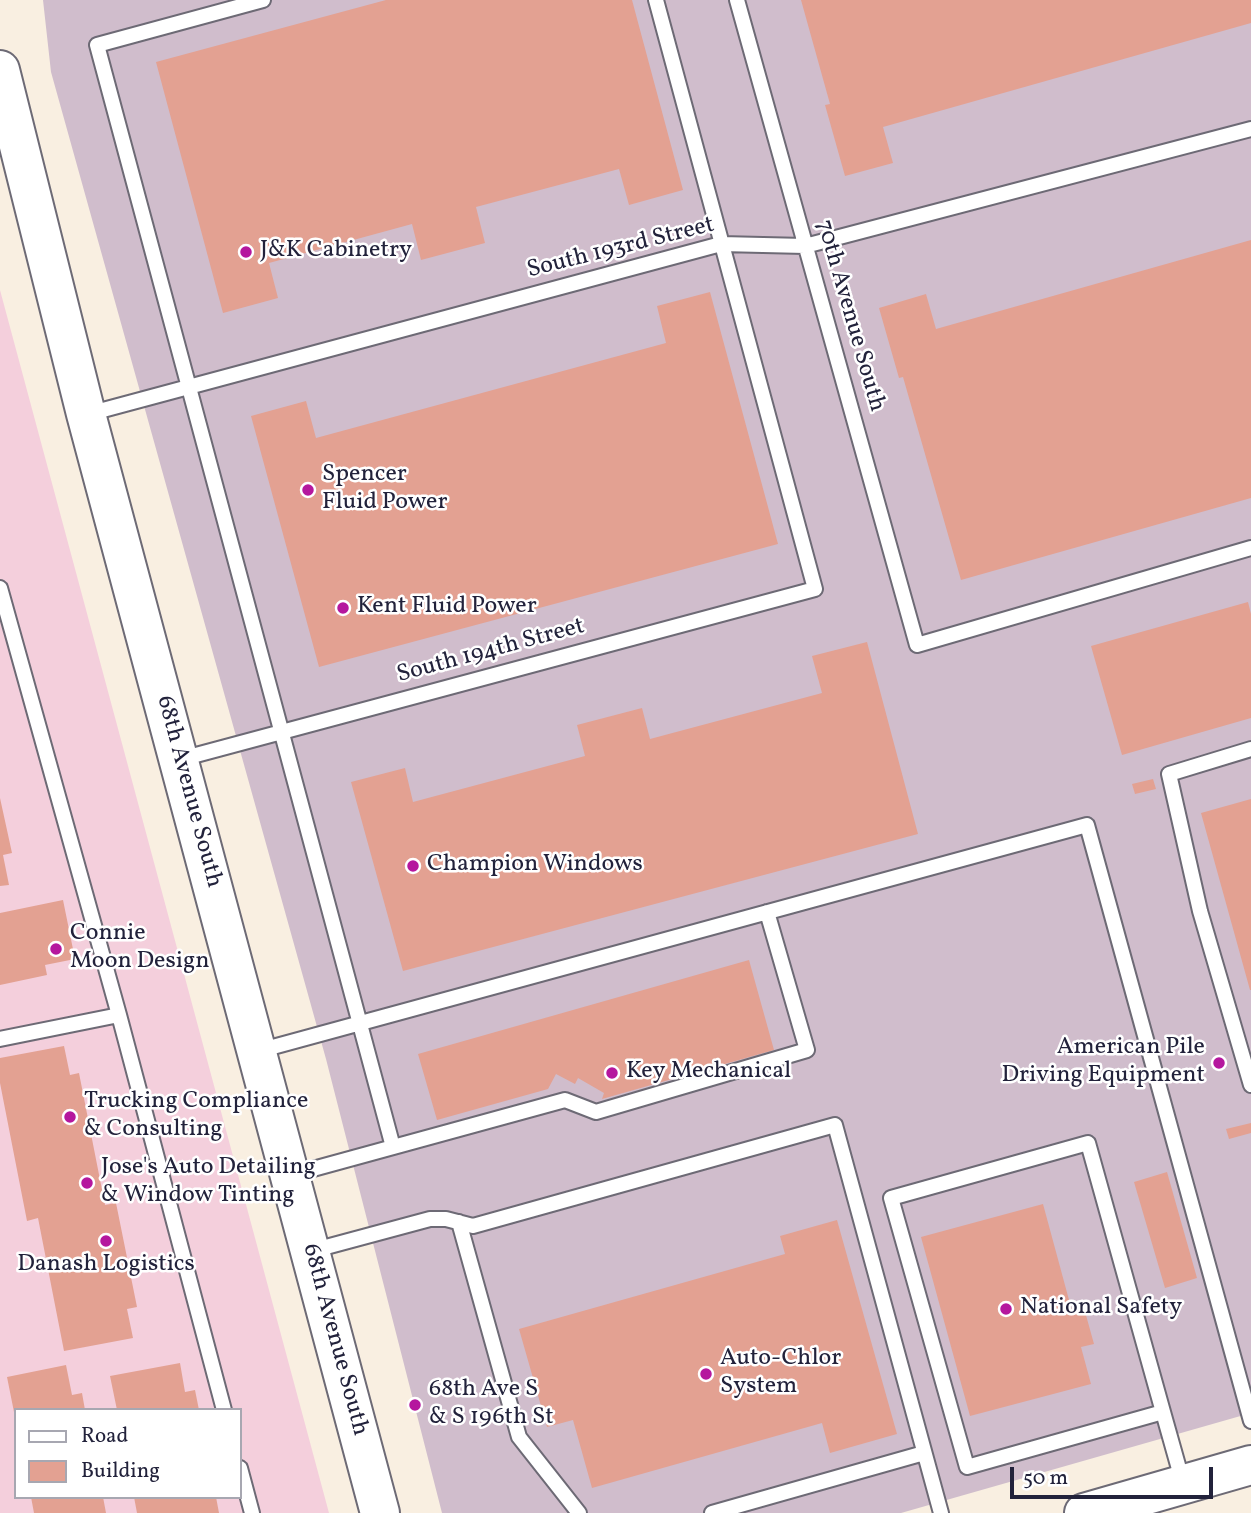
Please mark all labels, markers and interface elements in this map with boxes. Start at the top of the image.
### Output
street label: South 193rd Street [524,212,718,286]
street label: 70th Avenue South [808,217,890,415]
place label: J&K Cabinetry [260,238,412,266]
marker: J&K Cabinetry [238,244,254,260]
place label: Spencer Fluid Power [322,462,447,518]
marker: Spencer Fluid Power [300,482,316,498]
place label: Kent Fluid Power [357,594,537,622]
marker: Kent Fluid Power [335,600,351,616]
street label: South 194th Street [394,613,588,691]
street label: 68th Avenue South [149,693,227,891]
place label: Champion Windows [427,852,643,880]
marker: Champion Windows [405,858,421,874]
place label: Connie Moon Design [70,921,210,977]
marker: Connie Moon Design [48,941,64,957]
place label: American Pile Driving Equipment [1002,1035,1205,1091]
marker: American Pile Driving Equipment [1211,1055,1227,1071]
place label: Key Mechanical [626,1059,791,1087]
marker: Key Mechanical [604,1065,620,1081]
place label: Trucking Compliance & Consulting [84,1089,308,1145]
marker: Trucking Compliance & Consulting [62,1109,78,1125]
place label: Jose's Auto Detailing & Window Tinting [101,1155,316,1211]
marker: Jose's Auto Detailing & Window Tinting [79,1175,95,1191]
marker: Danash Logistics [98,1233,114,1249]
street label: 68th Avenue South [295,1241,373,1439]
place label: Danash Logistics [17,1252,195,1280]
place label: National Safety [1020,1295,1182,1323]
marker: National Safety [998,1301,1014,1317]
place label: Auto-Chlor System [720,1346,841,1402]
marker: Auto-Chlor System [698,1366,714,1382]
place label: 68th Ave S & S 196th St [429,1377,554,1433]
marker: 68th Ave S & S 196th St [407,1397,423,1413]
legend [14,1408,242,1499]
text: Road [81,1422,128,1451]
scale bar [1013,1454,1216,1498]
text: Building [81,1457,160,1486]
text: 50 m [1023,1464,1068,1493]

